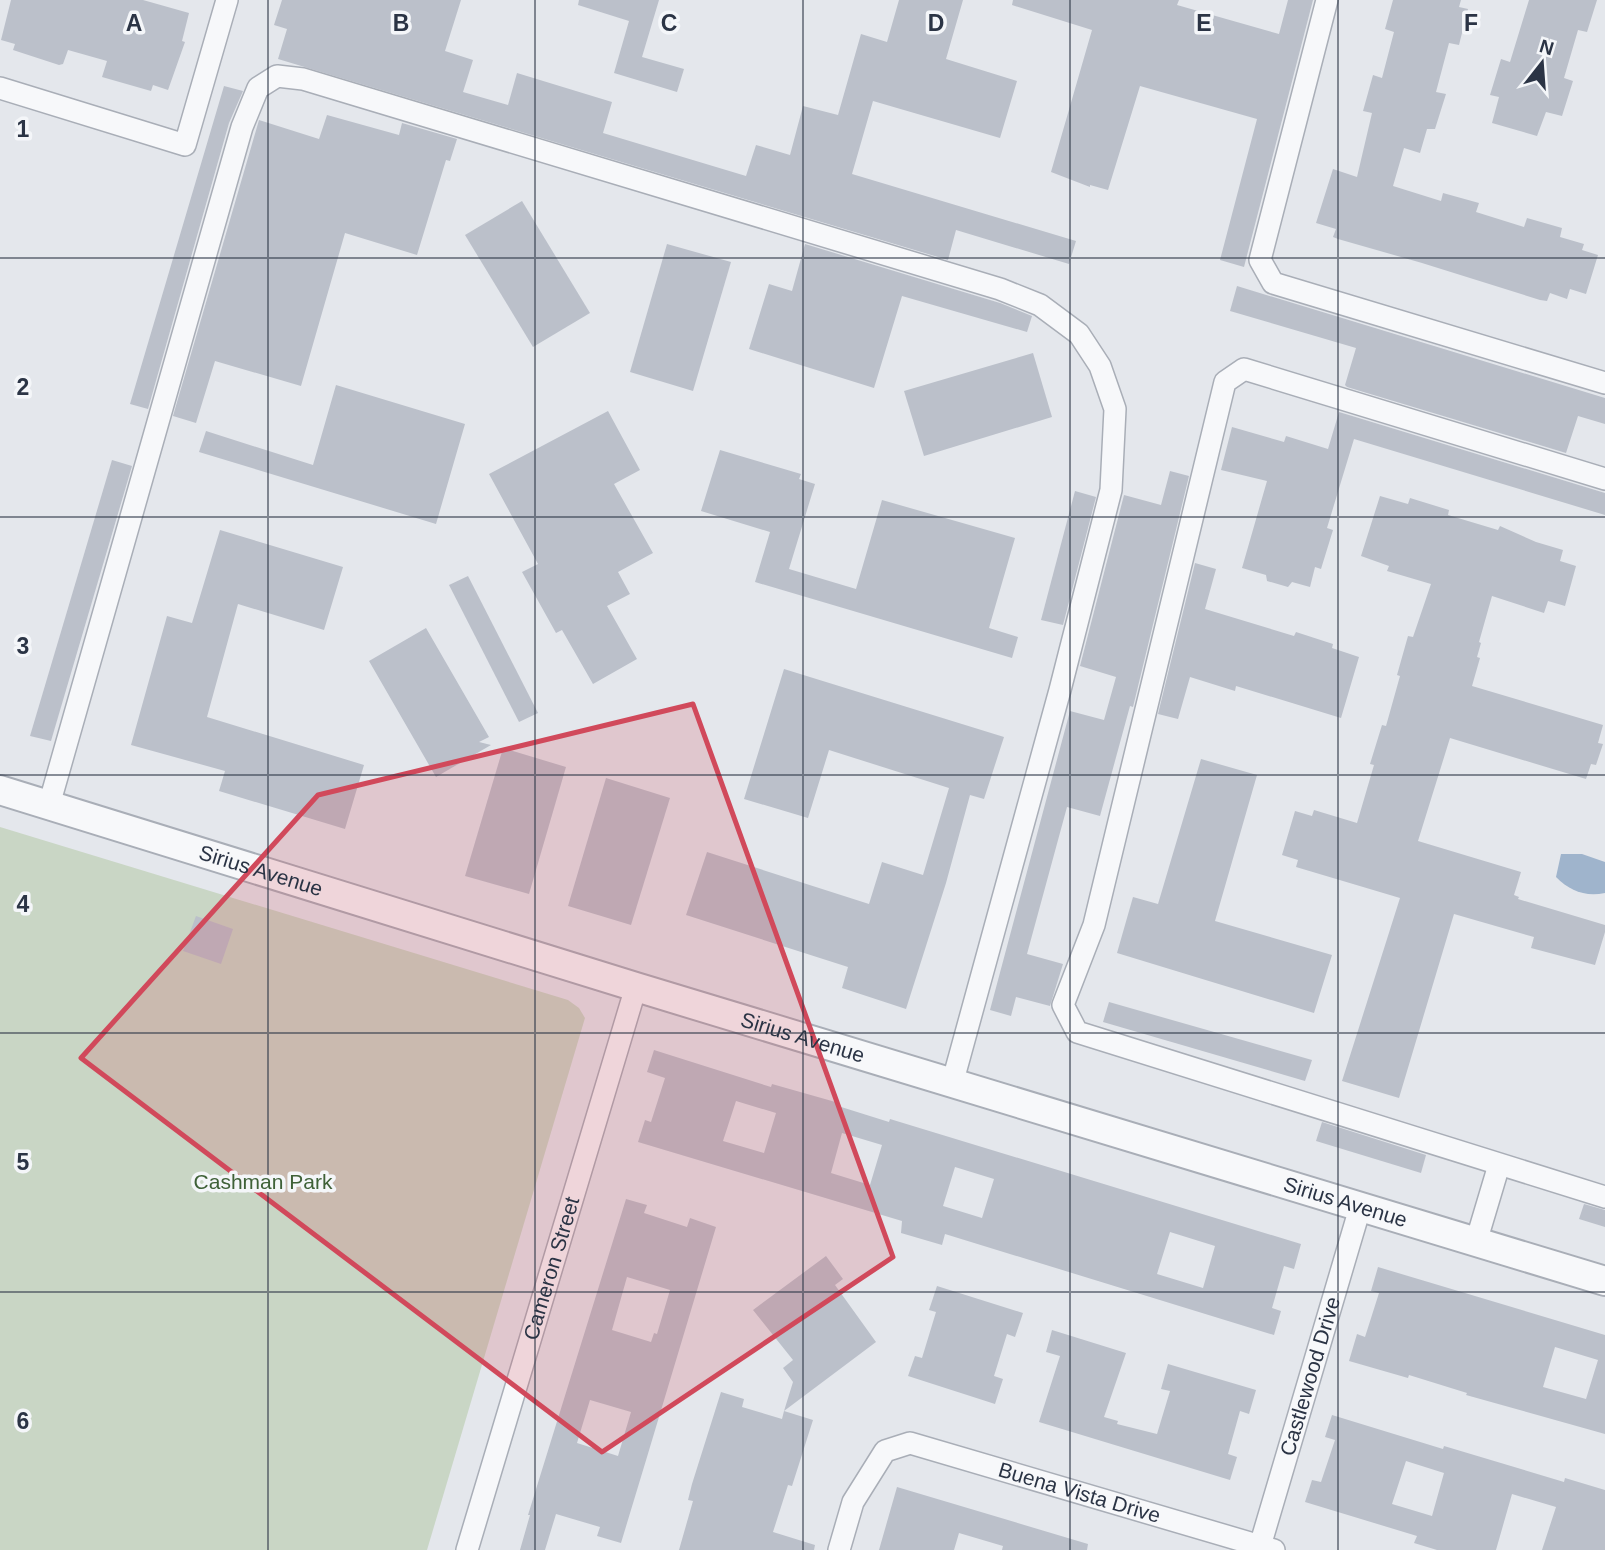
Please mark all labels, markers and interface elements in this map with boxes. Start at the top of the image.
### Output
text: A [126,10,142,36]
text: B [393,10,409,36]
text: C [661,10,677,36]
text: D [928,10,944,36]
text: E [1196,10,1212,36]
text: F [1464,10,1478,36]
north arrow [1507,28,1577,98]
text: N [1537,35,1556,59]
text: 1 [17,116,30,142]
text: 2 [17,374,29,400]
text: 3 [17,633,29,659]
street label: Sirius Avenue [196,840,326,900]
text: 4 [17,891,30,917]
street label: Sirius Avenue [738,1007,867,1067]
text: 5 [17,1149,30,1175]
park label: Cashman Park [194,1170,333,1193]
street label: Sirius Avenue [1281,1172,1410,1231]
street label: Cameron Street [519,1194,583,1343]
street label: Castlewood Drive [1275,1294,1344,1458]
text: 6 [17,1408,29,1434]
street label: Buena Vista Drive [996,1458,1163,1527]

